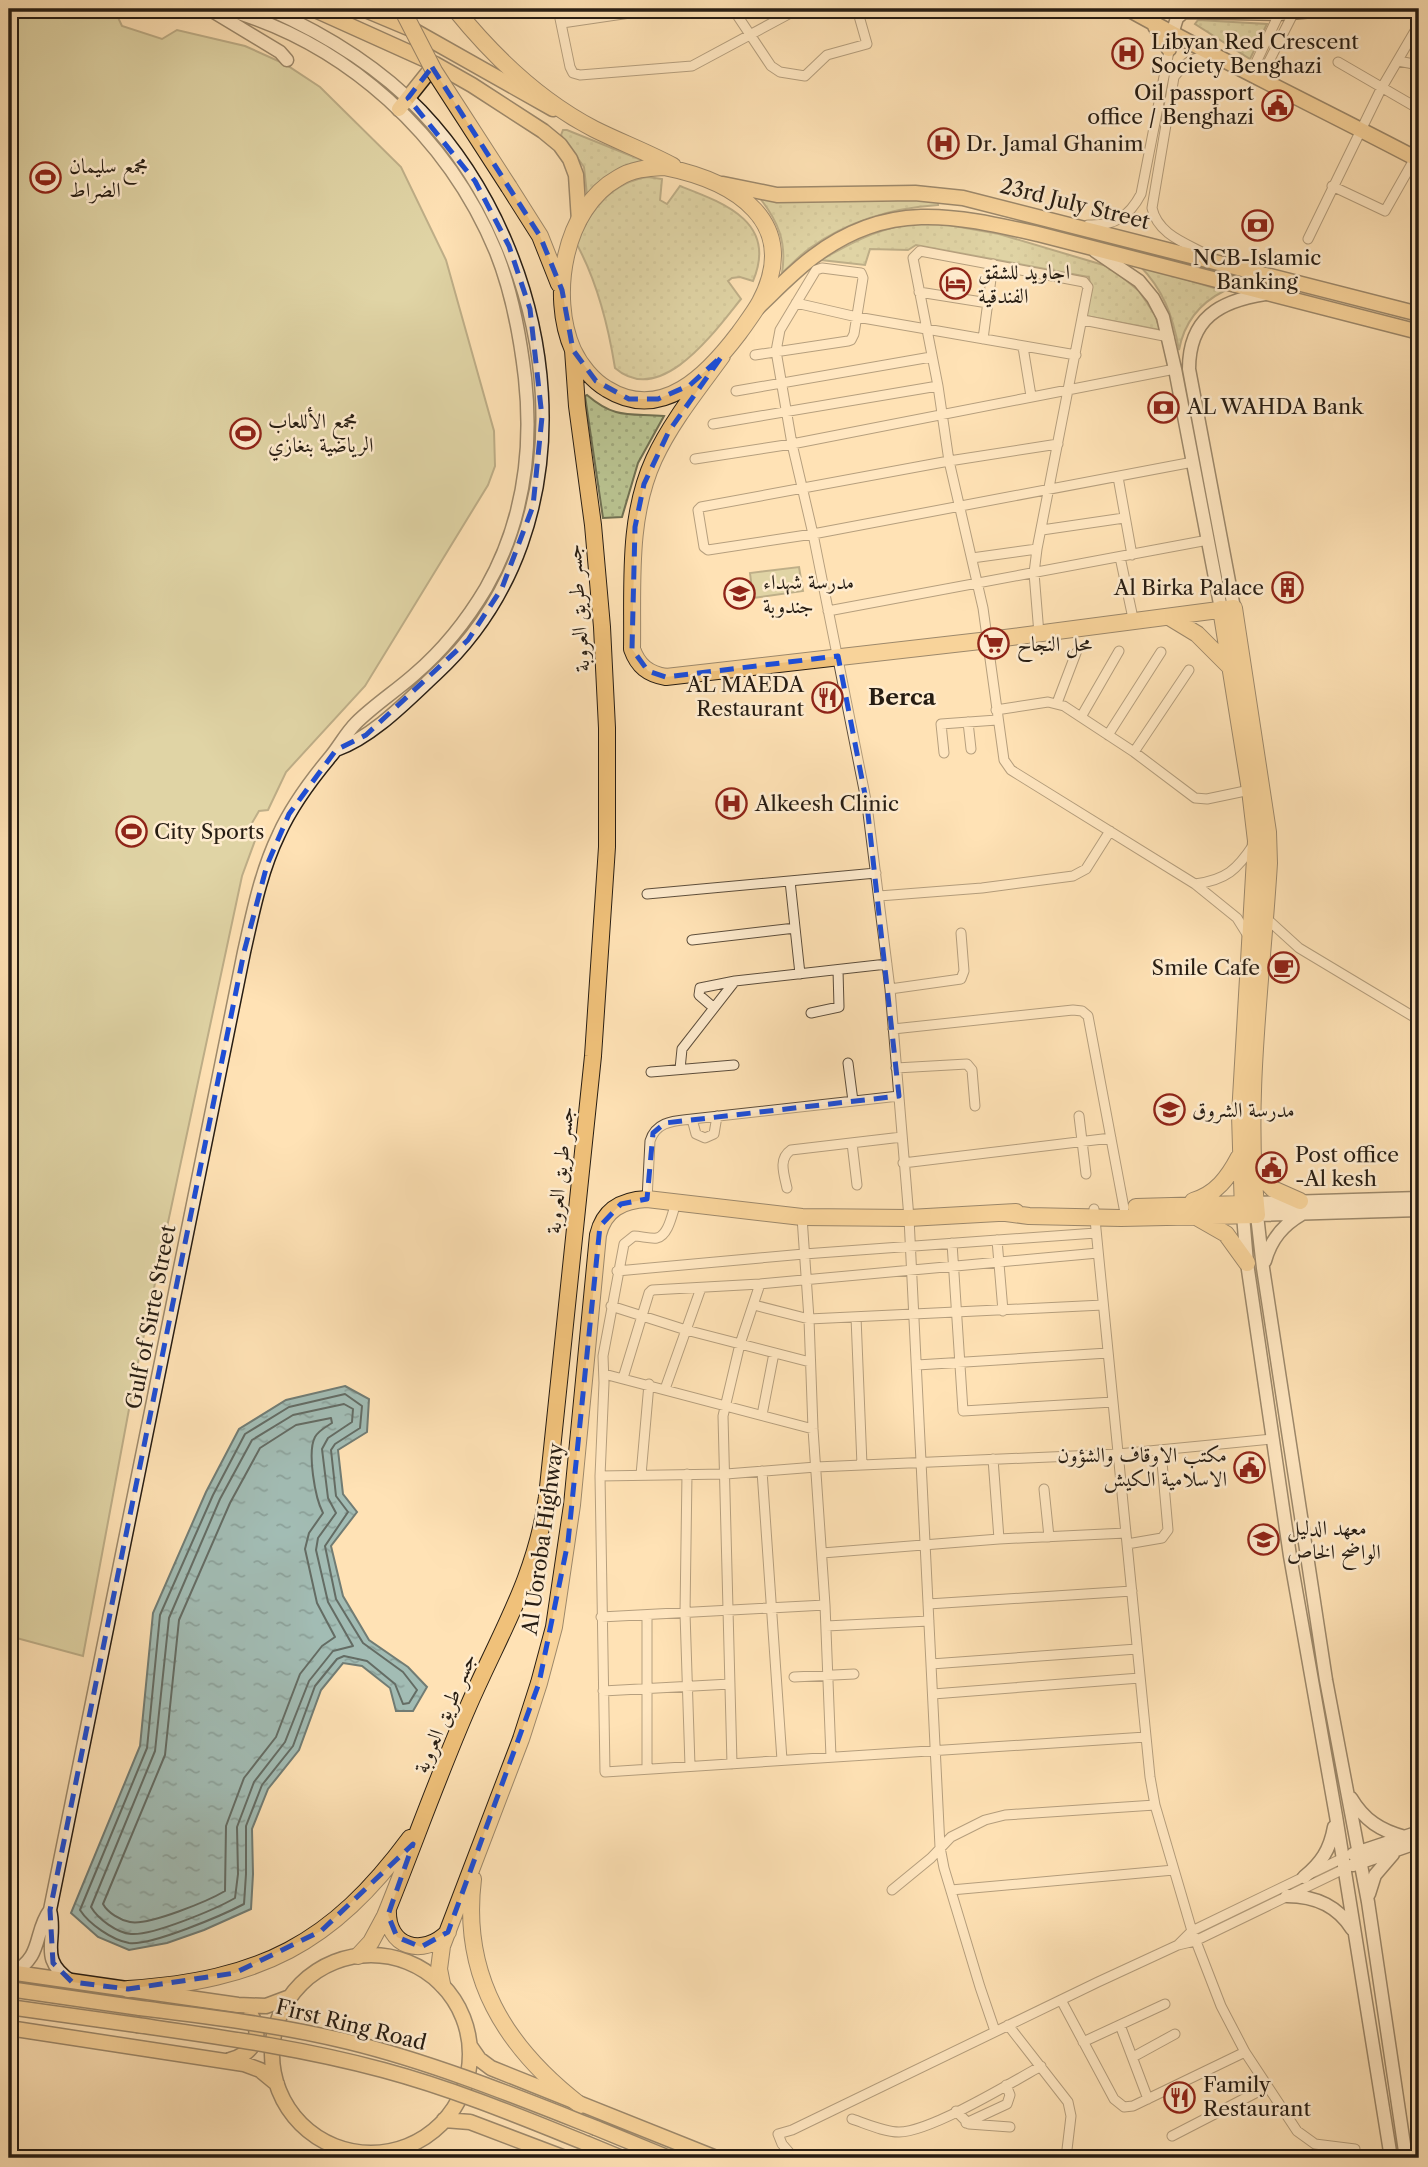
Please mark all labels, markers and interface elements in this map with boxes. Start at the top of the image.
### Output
place label: Libyan Red Crescent Society Benghazi [1151,29,1359,78]
hospital icon: Libyan Red Crescent Society Benghazi [1111,37,1145,71]
place label: Oil passport office / Benghazi [1087,80,1255,129]
public building icon: Oil passport office / Benghazi [1260,88,1294,122]
hospital icon: Dr. Jamal Ghanim [926,127,960,161]
place label: Dr. Jamal Ghanim [966,131,1144,156]
place label: مجمع سليمان الضراط [69,153,148,204]
sports icon: مجمع سليمان الضراط [29,161,63,195]
street label: 23rd July Street [998,173,1153,234]
bank icon: NCB-Islamic Banking [1240,209,1274,243]
place label: NCB-Islamic Banking [1193,245,1321,294]
place label: اجاويد للشقق الفندقية [978,259,1070,308]
hotel icon: اجاويد للشقق الفندقية [938,267,972,301]
bank icon: AL WAHDA Bank [1147,390,1181,424]
place label: AL WAHDA Bank [1186,394,1364,419]
place label: مجمع الأللعاب الرياضية بنغازي [268,406,374,461]
sports icon: مجمع الأللعاب الرياضية بنغازي [228,416,262,450]
street label: جسر طريق العروبة [561,543,596,673]
place label: مدرسة شهداء جندوبة [763,569,854,619]
building icon: Al Birka Palace [1270,571,1304,605]
place label: Al Birka Palace [1113,575,1264,600]
school or university icon: مدرسة شهداء جندوبة [723,577,757,611]
supermarket icon: محل النجاح [977,627,1011,661]
place label: محل النجاح [1017,631,1092,663]
place label: AL MAEDA Restaurant [685,672,805,721]
restaurant icon: AL MAEDA Restaurant [810,680,844,714]
district label: Berca [868,683,937,711]
hospital icon: Alkeesh Clinic [715,787,749,821]
place label: Alkeesh Clinic [754,791,899,816]
sports icon: City Sports [114,815,148,849]
place label: City Sports [154,819,264,844]
cafe icon: Smile Cafe [1266,951,1300,985]
place label: Smile Cafe [1152,955,1260,980]
school or university icon: مدرسة الشروق [1152,1093,1186,1127]
place label: مدرسة الشروق [1192,1097,1295,1124]
street label: جسر طريق العروبة [540,1105,581,1235]
place label: Post office -Al kesh [1295,1142,1399,1191]
public building icon: Post office -Al kesh [1255,1150,1289,1184]
street label: Gulf of Sirte Street [120,1222,181,1411]
street label: Al Uoroba Highway [517,1441,568,1637]
place label: مكتب الاوقاف والشؤون الاسلامية الكيش [1057,1442,1227,1493]
public building icon: مكتب الاوقاف والشؤون الاسلامية الكيش [1233,1450,1267,1484]
place label: معهد الدليل الواضح الخاص [1287,1515,1381,1570]
school or university icon: معهد الدليل الواضح الخاص [1247,1523,1281,1557]
street label: جسر طريق العروبة [408,1649,483,1777]
street label: First Ring Road [273,1994,429,2055]
place label: Family Restaurant [1203,2072,1311,2121]
restaurant icon: Family Restaurant [1163,2080,1197,2114]

